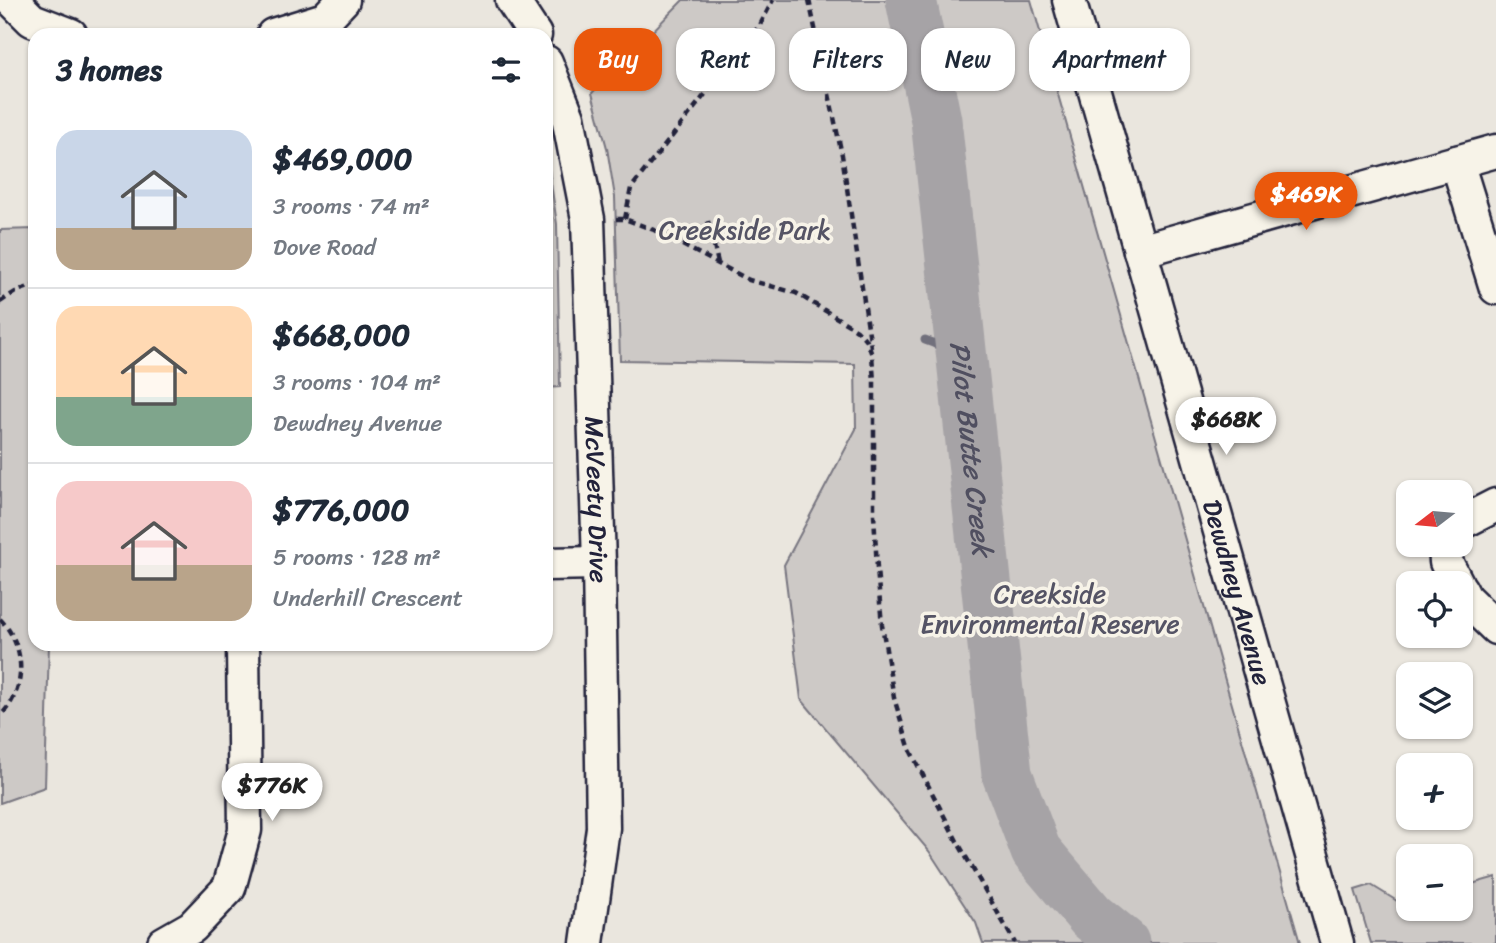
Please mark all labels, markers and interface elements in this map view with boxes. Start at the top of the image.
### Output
chip: Buy [574,28,662,91]
chip: Rent [676,28,775,91]
chip: Filters [789,28,907,91]
chip: New [921,28,1015,91]
chip: Apartment [1029,28,1190,91]
text: 3 homes [56,43,162,97]
icon: filters [487,51,525,89]
text: $469,000 [273,132,412,186]
icon: home [112,158,196,242]
pin: $469K [1257,173,1355,232]
text: $469K [1270,174,1342,215]
text: 3 rooms · 74 m² [273,186,430,227]
park label: Creekside Park [659,207,831,253]
text: Dove Road [273,227,376,268]
text: $668,000 [273,308,410,362]
icon: home [112,334,196,418]
water label: Pilot Butte Creek [936,339,1008,561]
text: 3 rooms · 104 m² [273,362,441,403]
pin: $668K [1177,398,1275,457]
text: $668K [1191,399,1261,440]
text: Dewdney Avenue [273,403,442,444]
street label: McVeety Drive [571,416,622,583]
north arrow [1396,480,1474,556]
map controls [1396,480,1473,921]
text: $776,000 [273,483,409,537]
street label: Dewdney Avenue [1189,494,1286,691]
icon: home [112,509,196,593]
text: 5 rooms · 128 m² [273,537,441,578]
park label: Creekside Environmental Reserve [920,571,1180,647]
button: locate [1396,571,1473,648]
text: Underhill Crescent [273,578,463,619]
button: layers [1396,662,1473,739]
button: + [1396,753,1473,830]
pin: $776K [223,764,321,823]
text: $776K [238,765,306,806]
button: − [1396,844,1473,921]

